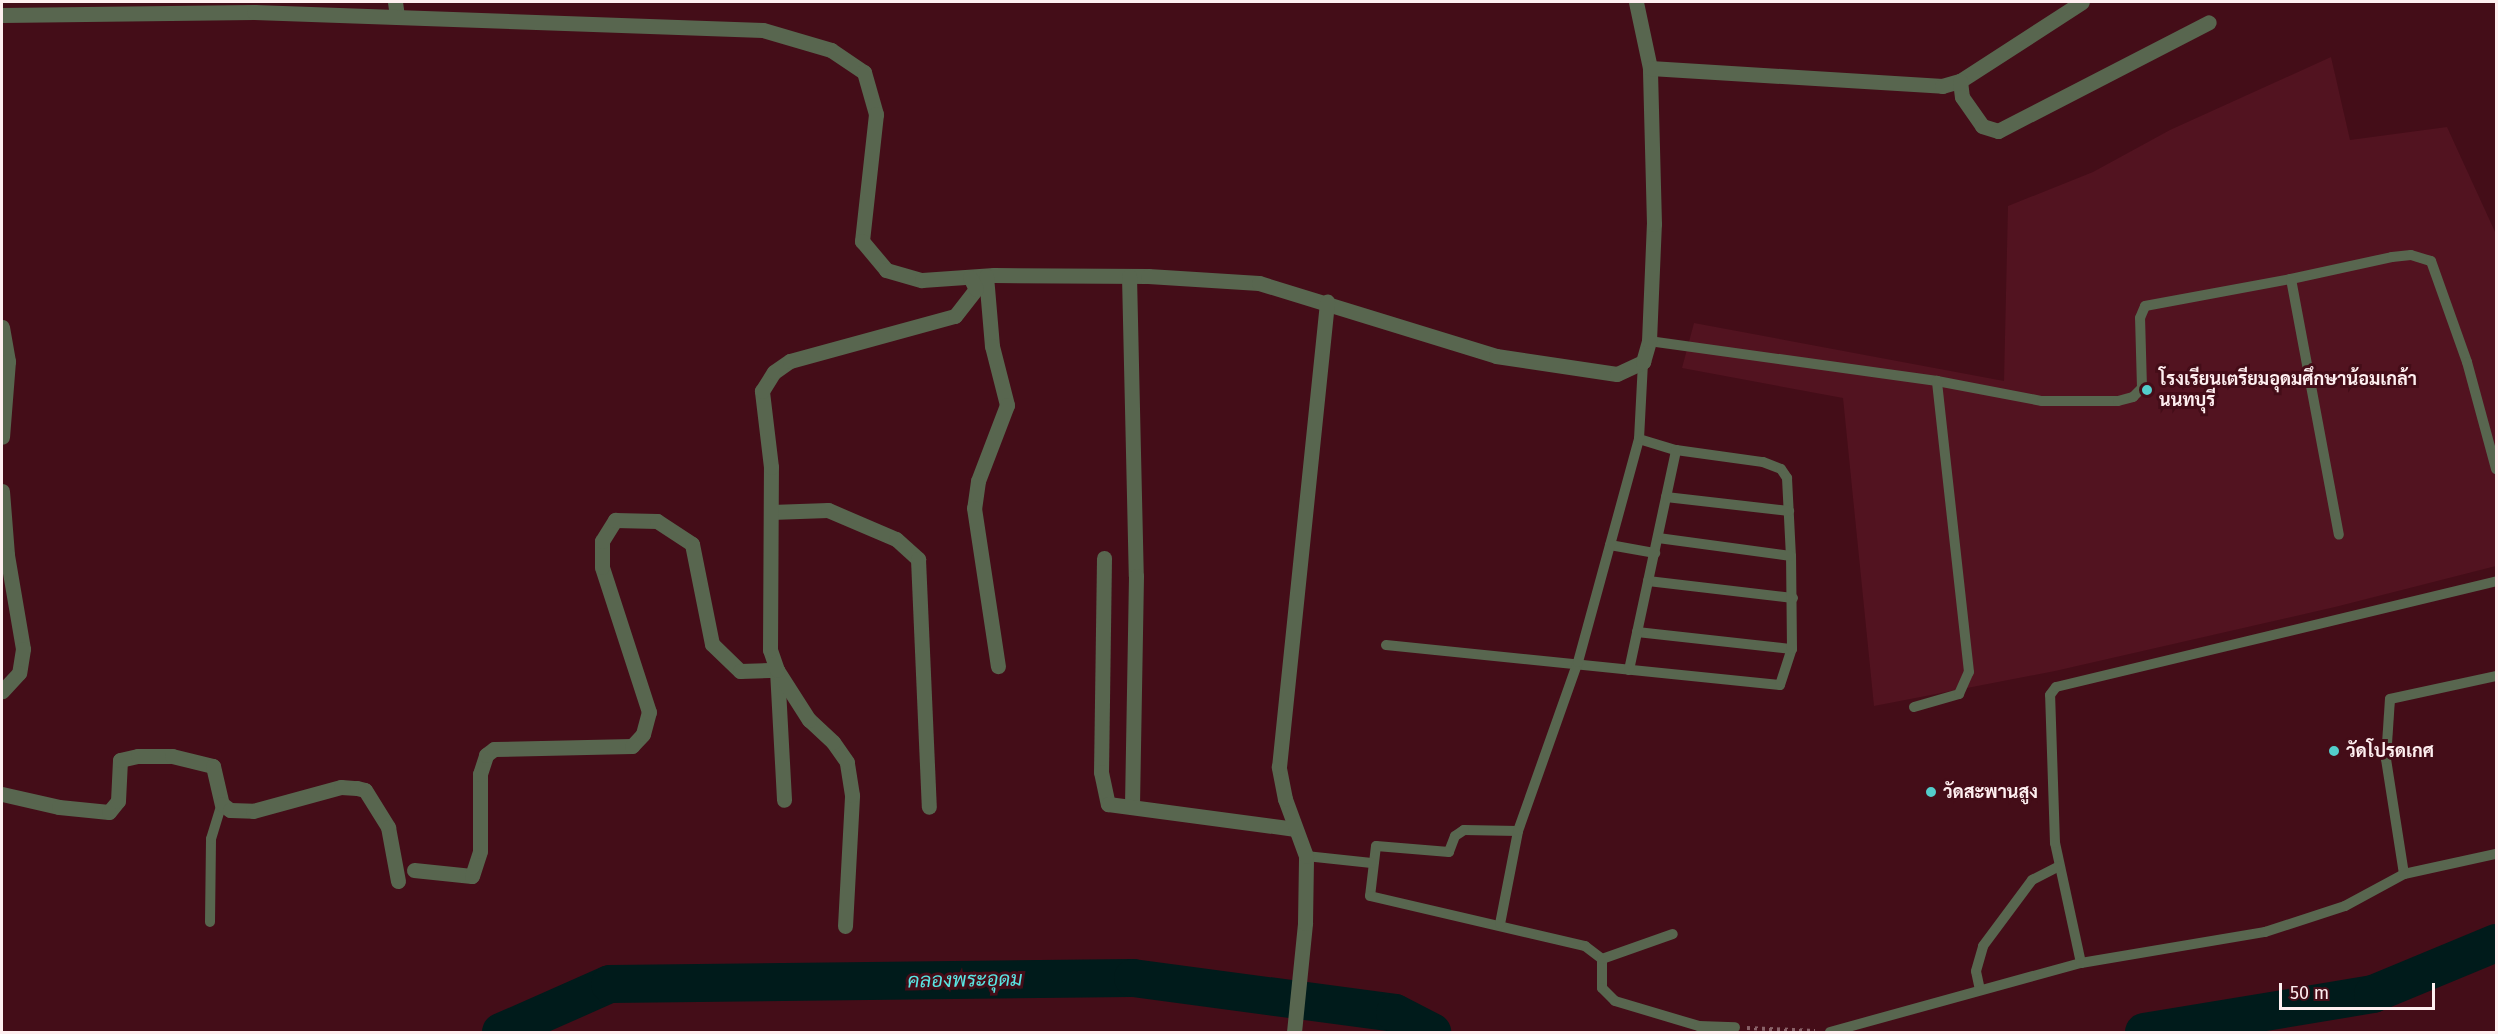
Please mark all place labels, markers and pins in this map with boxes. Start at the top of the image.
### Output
place label: โรงเรียนเตรียมอุดมศึกษาน้อมเกล้า นนทบุรี [2159,369,2417,412]
marker: โรงเรียนเตรียมอุดมศึกษาน้อมเกล้า นนทบุรี [2140,383,2154,397]
place label: วัดโปรดเกศ [2346,740,2434,762]
marker: วัดโปรดเกศ [2327,744,2341,758]
place label: วัดสะพานสูง [1943,781,2038,803]
marker: วัดสะพานสูง [1924,785,1938,799]

